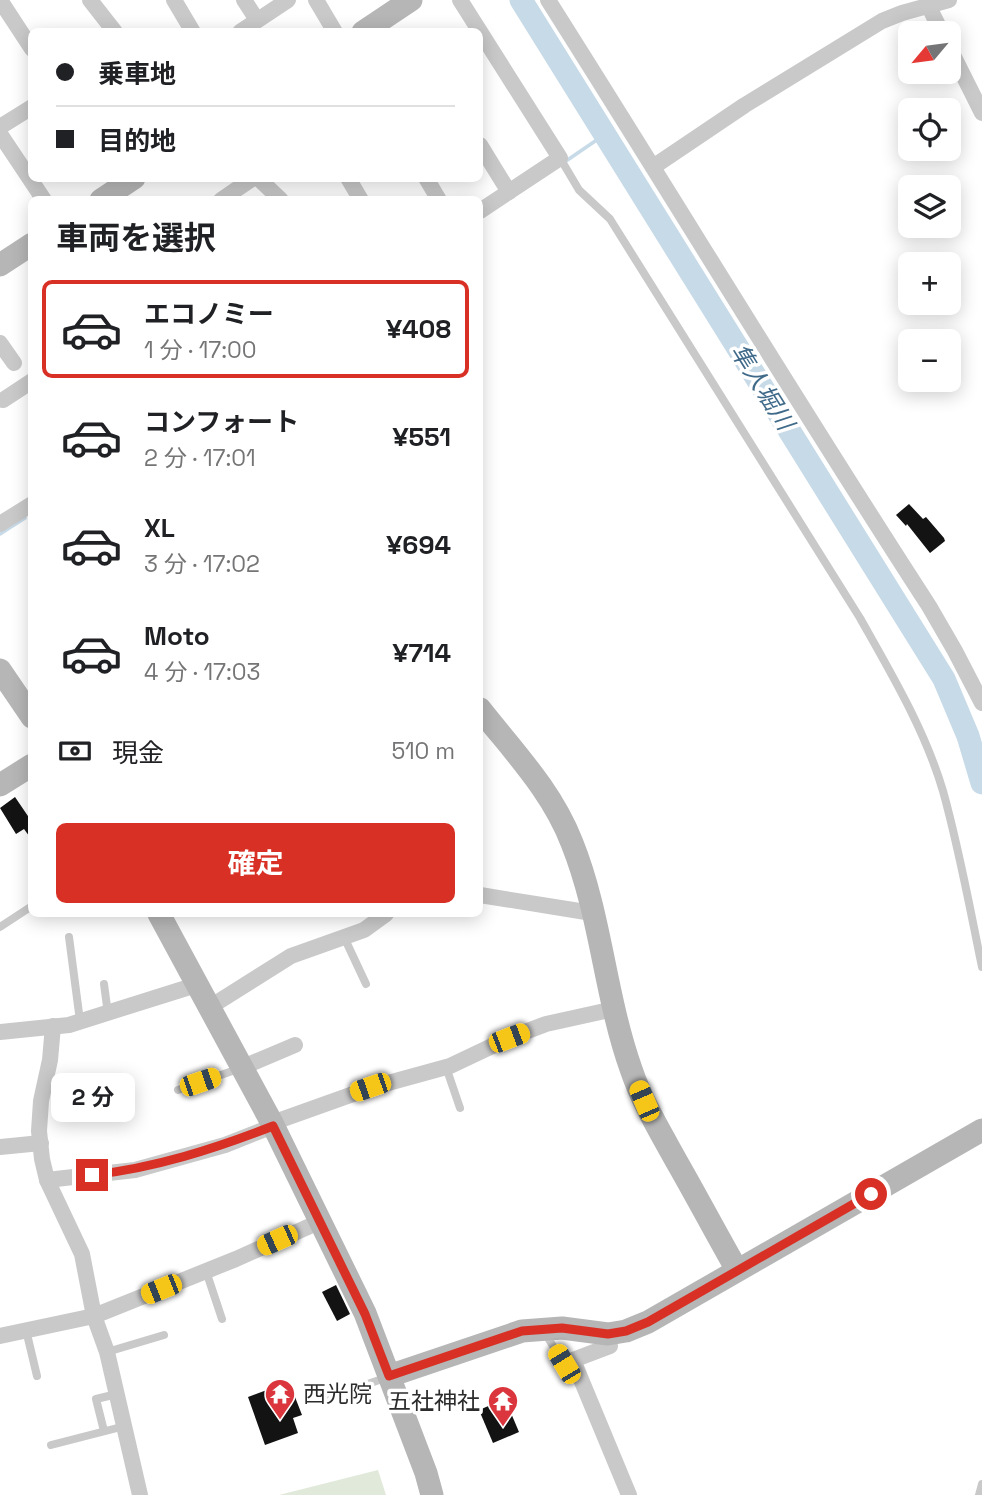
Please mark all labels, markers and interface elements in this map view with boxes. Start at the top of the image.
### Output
north arrow [898,21,961,84]
map controls [898,21,961,392]
text: 乗車地 [98,57,176,91]
button: locate [898,98,961,161]
text: 目的地 [98,124,176,158]
button: layers [898,175,961,238]
text: 車両を選択 [56,218,216,258]
button: + [898,252,961,315]
text: エコノミー [144,297,274,331]
icon: car [60,298,123,361]
text: ¥408 [386,312,451,346]
button: − [898,329,961,392]
text: 1 分 · 17:00 [144,335,257,365]
water label: 隼人堀川 [724,338,803,438]
text: コンフォート [144,405,299,439]
icon: car [60,406,123,469]
text: ¥551 [392,420,451,454]
text: 2 分 · 17:01 [144,443,256,473]
text: XL [144,511,175,545]
icon: car [60,514,123,577]
text: ¥694 [386,528,451,562]
text: 3 分 · 17:02 [144,549,260,579]
text: Moto [144,619,210,653]
icon: car [60,622,123,685]
text: ¥714 [392,636,451,670]
text: 4 分 · 17:03 [144,657,260,687]
icon: cash [56,732,94,770]
text: 現金 [112,736,164,770]
text: 510 m [392,736,455,766]
button: 確定 [56,823,455,903]
car [486,1021,533,1055]
car [177,1065,224,1099]
car [347,1070,394,1104]
callout: 2 分 [50,1074,134,1122]
car [627,1078,662,1124]
text: 2 分 [72,1082,114,1112]
route end [76,1159,108,1191]
route start [855,1178,887,1210]
car [254,1222,301,1258]
car [138,1271,185,1307]
car [545,1341,584,1387]
temple icon: 西光院 [263,1377,297,1421]
place label: 西光院 [303,1379,372,1409]
temple icon: 五社神社 [486,1384,520,1428]
place label: 五社神社 [388,1386,480,1416]

